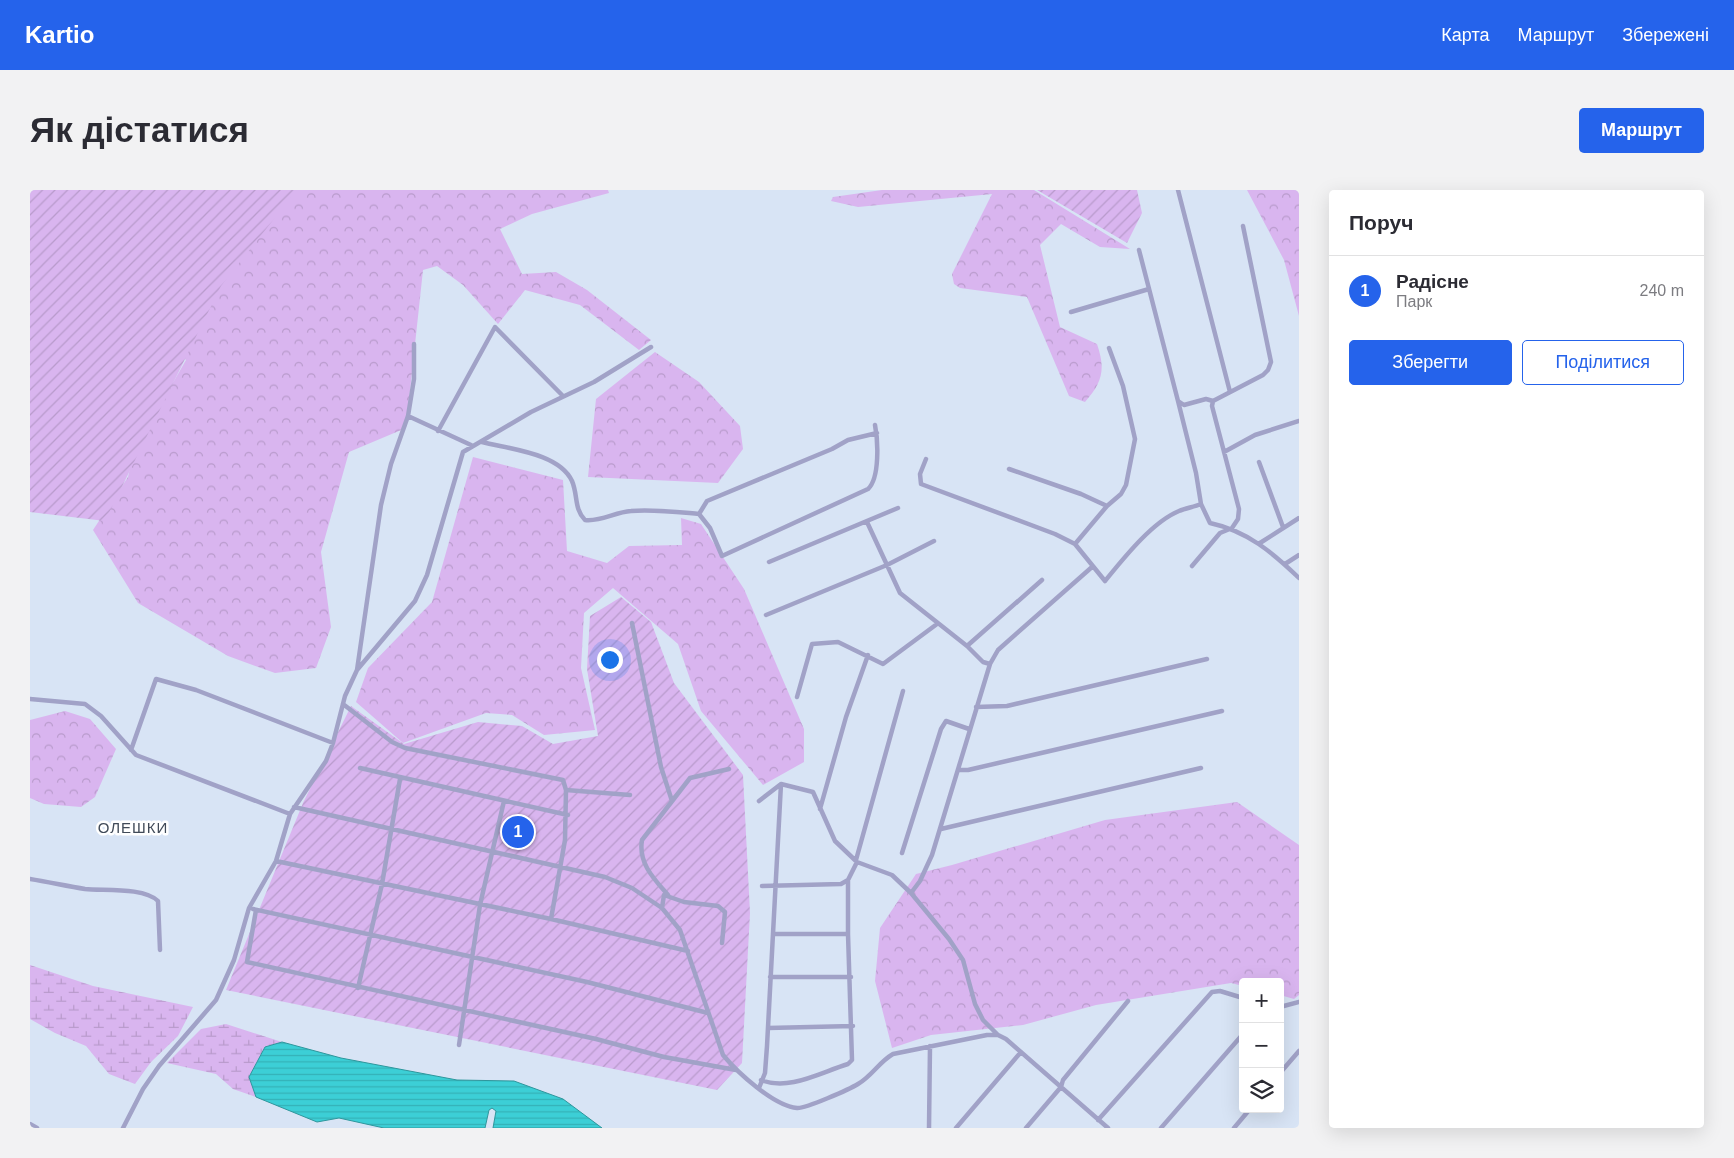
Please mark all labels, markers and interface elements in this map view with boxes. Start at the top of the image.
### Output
text: Kartio [25,21,94,48]
text: Карта [1441,25,1489,45]
text: Маршрут [1517,25,1594,45]
text: Збережені [1622,25,1709,45]
button: Маршрут [1579,108,1704,153]
text: Як дістатися [30,110,249,149]
text: Поруч [1349,211,1413,234]
text: Радісне [1396,271,1469,292]
text: 1 [1361,282,1369,299]
text: 240 m [1640,282,1684,299]
text: Парк [1396,293,1432,310]
button: Зберегти [1349,340,1512,385]
button: Поділитися [1522,340,1684,385]
your location [597,647,623,673]
pin: 1 [502,813,534,851]
district label: ОЛЕШКИ [98,819,168,836]
map controls [1239,978,1284,1113]
button: + [1239,978,1284,1023]
button: − [1239,1023,1284,1068]
button: layers [1239,1068,1284,1113]

